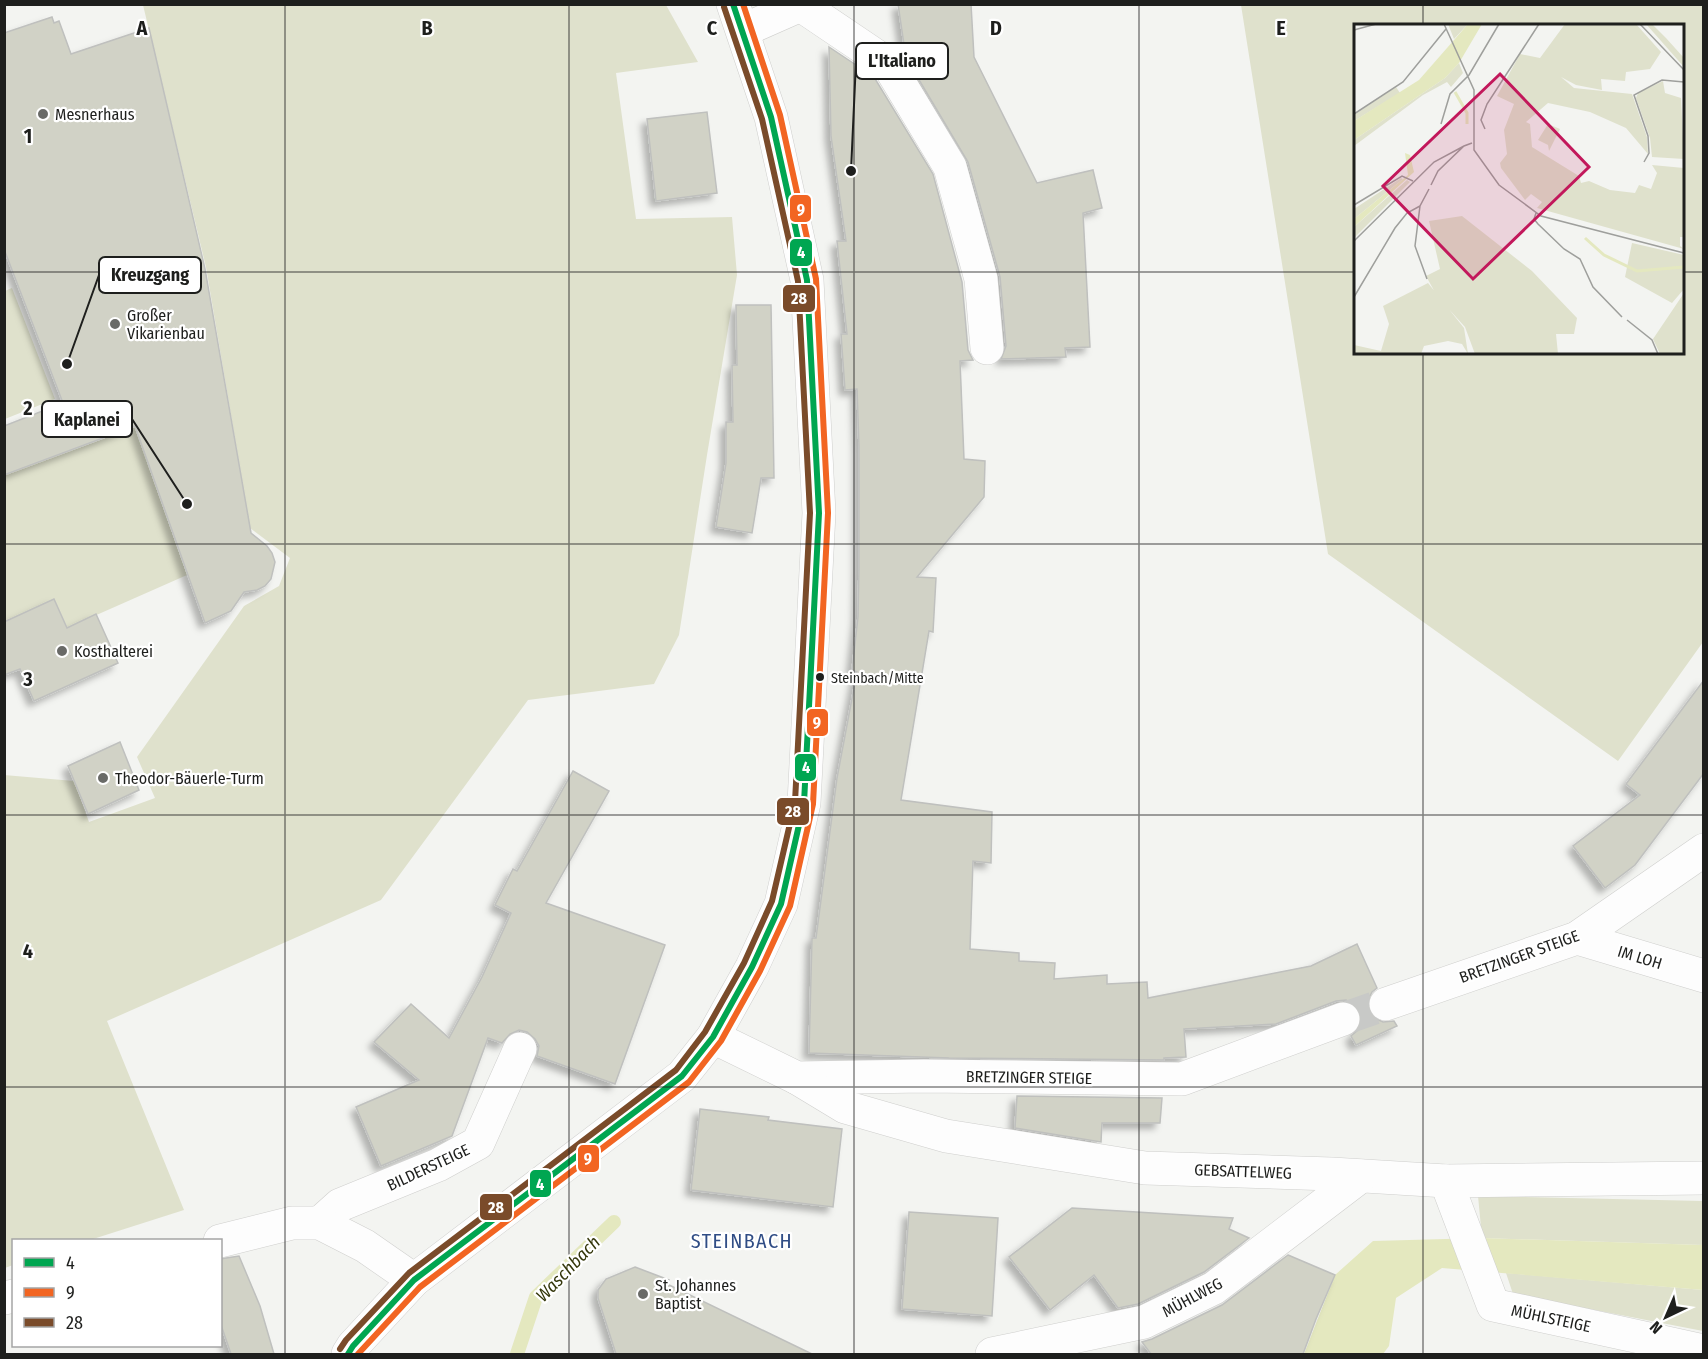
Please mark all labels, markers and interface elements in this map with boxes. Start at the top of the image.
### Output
text: A [136,16,149,40]
text: B [421,16,433,40]
text: C [707,16,718,40]
text: D [990,16,1002,40]
text: E [1276,16,1286,40]
inset map [1354,24,1684,354]
callout: L'Italiano [856,43,948,79]
text: L'Italiano [868,50,936,72]
place label: Mesnerhaus [55,105,135,124]
marker: Mesnerhaus [36,107,50,121]
text: 1 [24,124,32,148]
line badge: 9 [789,194,812,223]
text: 9 [797,200,805,219]
line badge: 4 [789,238,813,267]
text: 4 [797,243,805,262]
callout: Kreuzgang [99,257,201,293]
text: Kreuzgang [111,264,189,286]
line badge: 28 [782,284,816,313]
text: 28 [790,289,807,308]
place label: Großer Vikarienbau [127,306,205,343]
marker: Großer Vikarienbau [108,317,122,331]
text: 2 [22,396,33,420]
callout: Kaplanei [42,401,132,437]
text: Kaplanei [54,409,120,431]
place label: Kosthalterei [74,642,153,661]
marker: Kosthalterei [55,644,69,658]
text: 3 [22,667,33,691]
place label: Steinbach/Mitte [831,670,924,687]
marker: Steinbach/Mitte [814,671,826,683]
line badge: 9 [806,708,829,737]
text: 9 [813,713,821,732]
line badge: 4 [794,753,817,782]
text: 4 [802,758,810,777]
place label: Theodor-Bäuerle-Turm [115,769,264,788]
marker: Theodor-Bäuerle-Turm [96,771,110,785]
line badge: 28 [776,797,810,826]
text: 28 [784,802,801,821]
street label: BRETZINGER STEIGE [1457,926,1582,987]
text: 4 [23,939,33,963]
street label: IM LOH [1615,942,1664,973]
street label: BRETZINGER STEIGE [966,1067,1092,1088]
street label: BILDERSTEIGE [384,1140,472,1195]
line badge: 9 [577,1144,600,1173]
text: 9 [584,1149,592,1168]
street label: GEBSATTELWEG [1194,1160,1292,1183]
line badge: 4 [529,1169,552,1198]
text: 4 [536,1175,544,1194]
line badge: 28 [479,1193,513,1221]
text: 28 [487,1198,504,1217]
district label: STEINBACH [691,1229,793,1253]
water label: Waschbach [531,1231,605,1307]
legend [12,1239,222,1347]
text: 4 [66,1252,75,1274]
street label: MÜHLWEG [1159,1274,1226,1321]
place label: St. Johannes Baptist [655,1276,736,1313]
text: 9 [66,1282,75,1304]
marker: St. Johannes Baptist [636,1287,650,1301]
north arrow [1636,1287,1696,1347]
street label: MÜHLSTEIGE [1509,1301,1592,1336]
text: 28 [66,1312,83,1334]
text: N [1646,1317,1666,1338]

